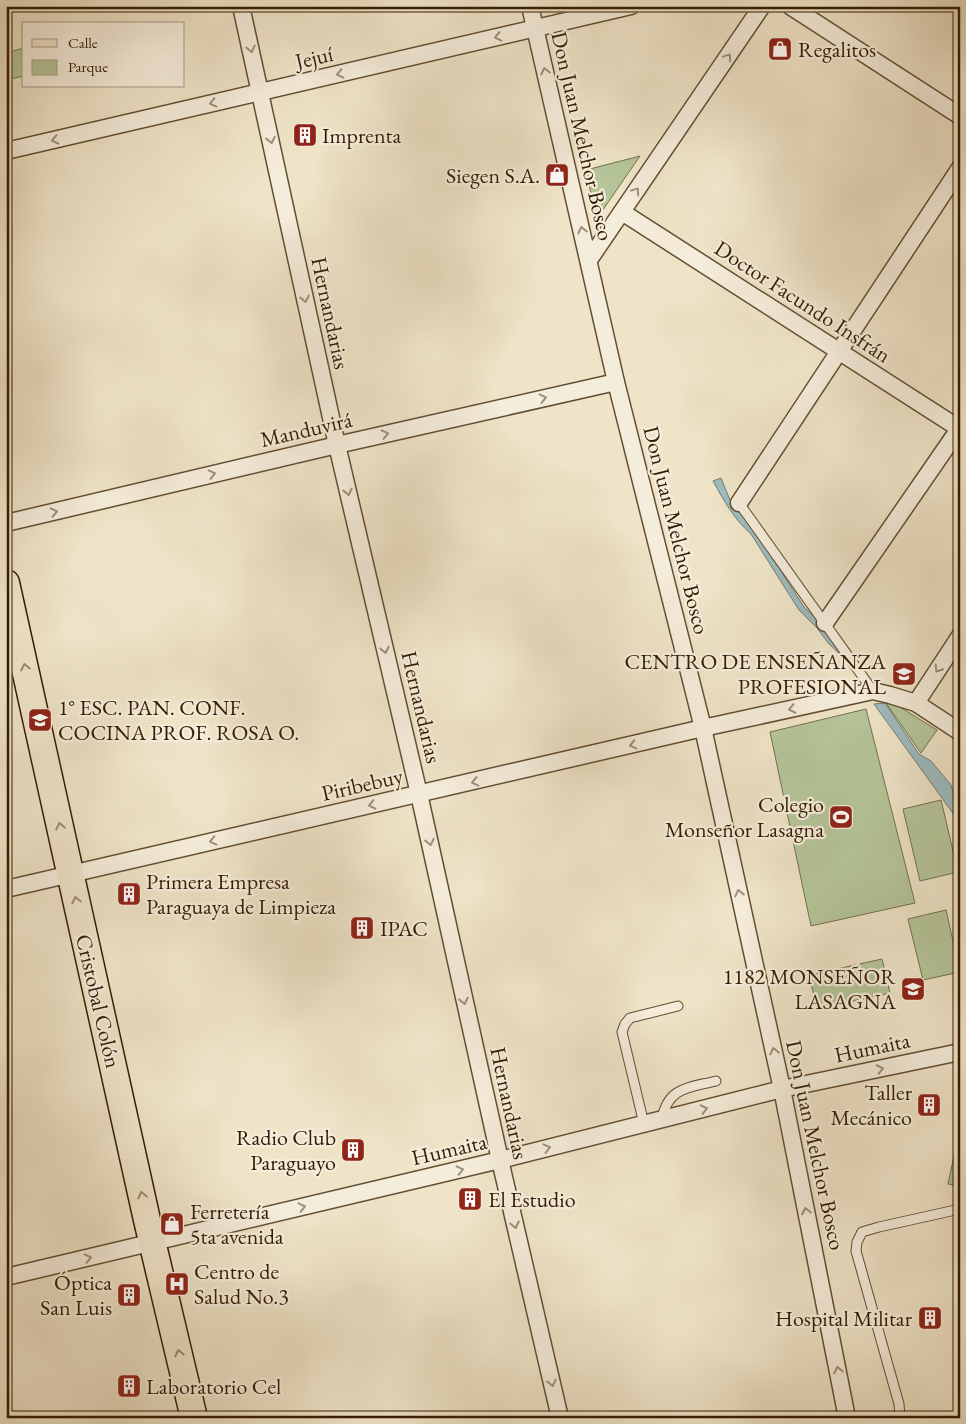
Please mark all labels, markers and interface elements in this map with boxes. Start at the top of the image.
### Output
legend [22,22,185,88]
street label: Don Juan Melchor Bosco [544,29,621,244]
one-way arrow [494,31,503,42]
text: Calle [68,33,98,52]
place label: Regalitos [798,35,876,64]
shop icon: Regalitos [767,36,793,62]
street label: Jejuí [290,39,336,76]
one-way arrow [245,45,256,54]
one-way arrow [722,53,731,63]
text: Parque [68,57,108,76]
one-way arrow [540,67,551,76]
one-way arrow [336,68,345,79]
one-way arrow [208,97,217,108]
place label: Imprenta [322,121,401,150]
building icon: Imprenta [292,122,318,148]
one-way arrow [50,134,59,145]
one-way arrow [265,135,276,144]
place label: Siegen S.A. [446,161,540,190]
shop icon: Siegen S.A. [544,162,570,188]
one-way arrow [630,187,639,197]
one-way arrow [577,225,588,234]
street label: Doctor Facundo Insfrán [709,233,897,370]
street label: Hernandarias [304,254,357,372]
one-way arrow [299,294,310,303]
one-way arrow [539,393,548,404]
street label: Manduvirá [257,405,355,454]
street label: Don Juan Melchor Bosco [637,423,716,637]
one-way arrow [380,429,389,440]
one-way arrow [207,469,216,480]
one-way arrow [342,488,353,497]
one-way arrow [49,507,58,518]
one-way arrow [379,646,390,655]
place label: CENTRO DE ENSEÑANZA PROFESIONAL [625,647,887,701]
street label: Hernandarias [395,648,448,766]
school or university icon: CENTRO DE ENSEÑANZA PROFESIONAL [891,661,917,687]
one-way arrow [20,663,31,672]
one-way arrow [935,664,944,673]
place label: 1° ESC. PAN. CONF. COCINA PROF. ROSA O. [58,693,299,747]
one-way arrow [787,703,796,714]
school or university icon: 1° ESC. PAN. CONF. COCINA PROF. ROSA O. [27,707,53,733]
one-way arrow [629,739,637,750]
street label: Piribebuy [319,761,406,808]
one-way arrow [470,776,479,787]
place label: Colegio Monseñor Lasagna [665,790,824,844]
one-way arrow [367,799,376,810]
sports icon: Colegio Monseñor Lasagna [828,804,854,830]
one-way arrow [55,822,66,831]
one-way arrow [209,835,218,846]
one-way arrow [424,838,434,846]
place label: Primera Empresa Paraguaya de Limpieza [146,867,336,921]
building icon: Primera Empresa Paraguaya de Limpieza [116,881,142,907]
one-way arrow [734,888,745,897]
one-way arrow [71,896,82,904]
place label: IPAC [380,914,428,943]
building icon: IPAC [349,915,375,941]
street label: Cristobal Colón [69,931,128,1071]
place label: 1182 MONSEÑOR LASAGNA [723,962,897,1016]
school or university icon: 1182 MONSEÑOR LASAGNA [900,976,926,1002]
one-way arrow [459,996,469,1005]
street label: Humaita [832,1025,913,1070]
street label: Don Juan Melchor Bosco [779,1038,852,1253]
street label: Hernandarias [483,1044,536,1162]
one-way arrow [769,1047,780,1056]
one-way arrow [875,1064,884,1075]
place label: Taller Mecánico [830,1078,913,1132]
building icon: Taller Mecánico [916,1092,942,1118]
one-way arrow [700,1104,708,1114]
place label: Radio Club Paraguayo [236,1123,336,1177]
street label: Humaita [409,1127,490,1172]
building icon: Radio Club Paraguayo [340,1137,366,1163]
one-way arrow [542,1144,550,1154]
one-way arrow [456,1165,465,1176]
place label: El Estudio [488,1185,576,1214]
building icon: El Estudio [457,1186,483,1212]
one-way arrow [137,1191,148,1200]
place label: Ferretería 5ta avenida [190,1197,284,1251]
one-way arrow [298,1202,307,1213]
one-way arrow [801,1206,812,1215]
shop icon: Ferretería 5ta avenida [159,1211,185,1237]
one-way arrow [509,1220,520,1229]
one-way arrow [83,1253,92,1264]
place label: Centro de Salud No.3 [194,1257,289,1311]
place label: Óptica San Luis [40,1268,112,1322]
hospital icon: Centro de Salud No.3 [164,1271,190,1297]
building icon: Óptica San Luis [116,1282,142,1308]
place label: Hospital Militar [775,1304,913,1333]
building icon: Hospital Militar [917,1305,943,1331]
one-way arrow [174,1349,185,1358]
one-way arrow [833,1366,844,1374]
place label: Laboratorio Cel [146,1372,281,1401]
building icon: Laboratorio Cel [116,1373,142,1399]
one-way arrow [546,1378,557,1387]

